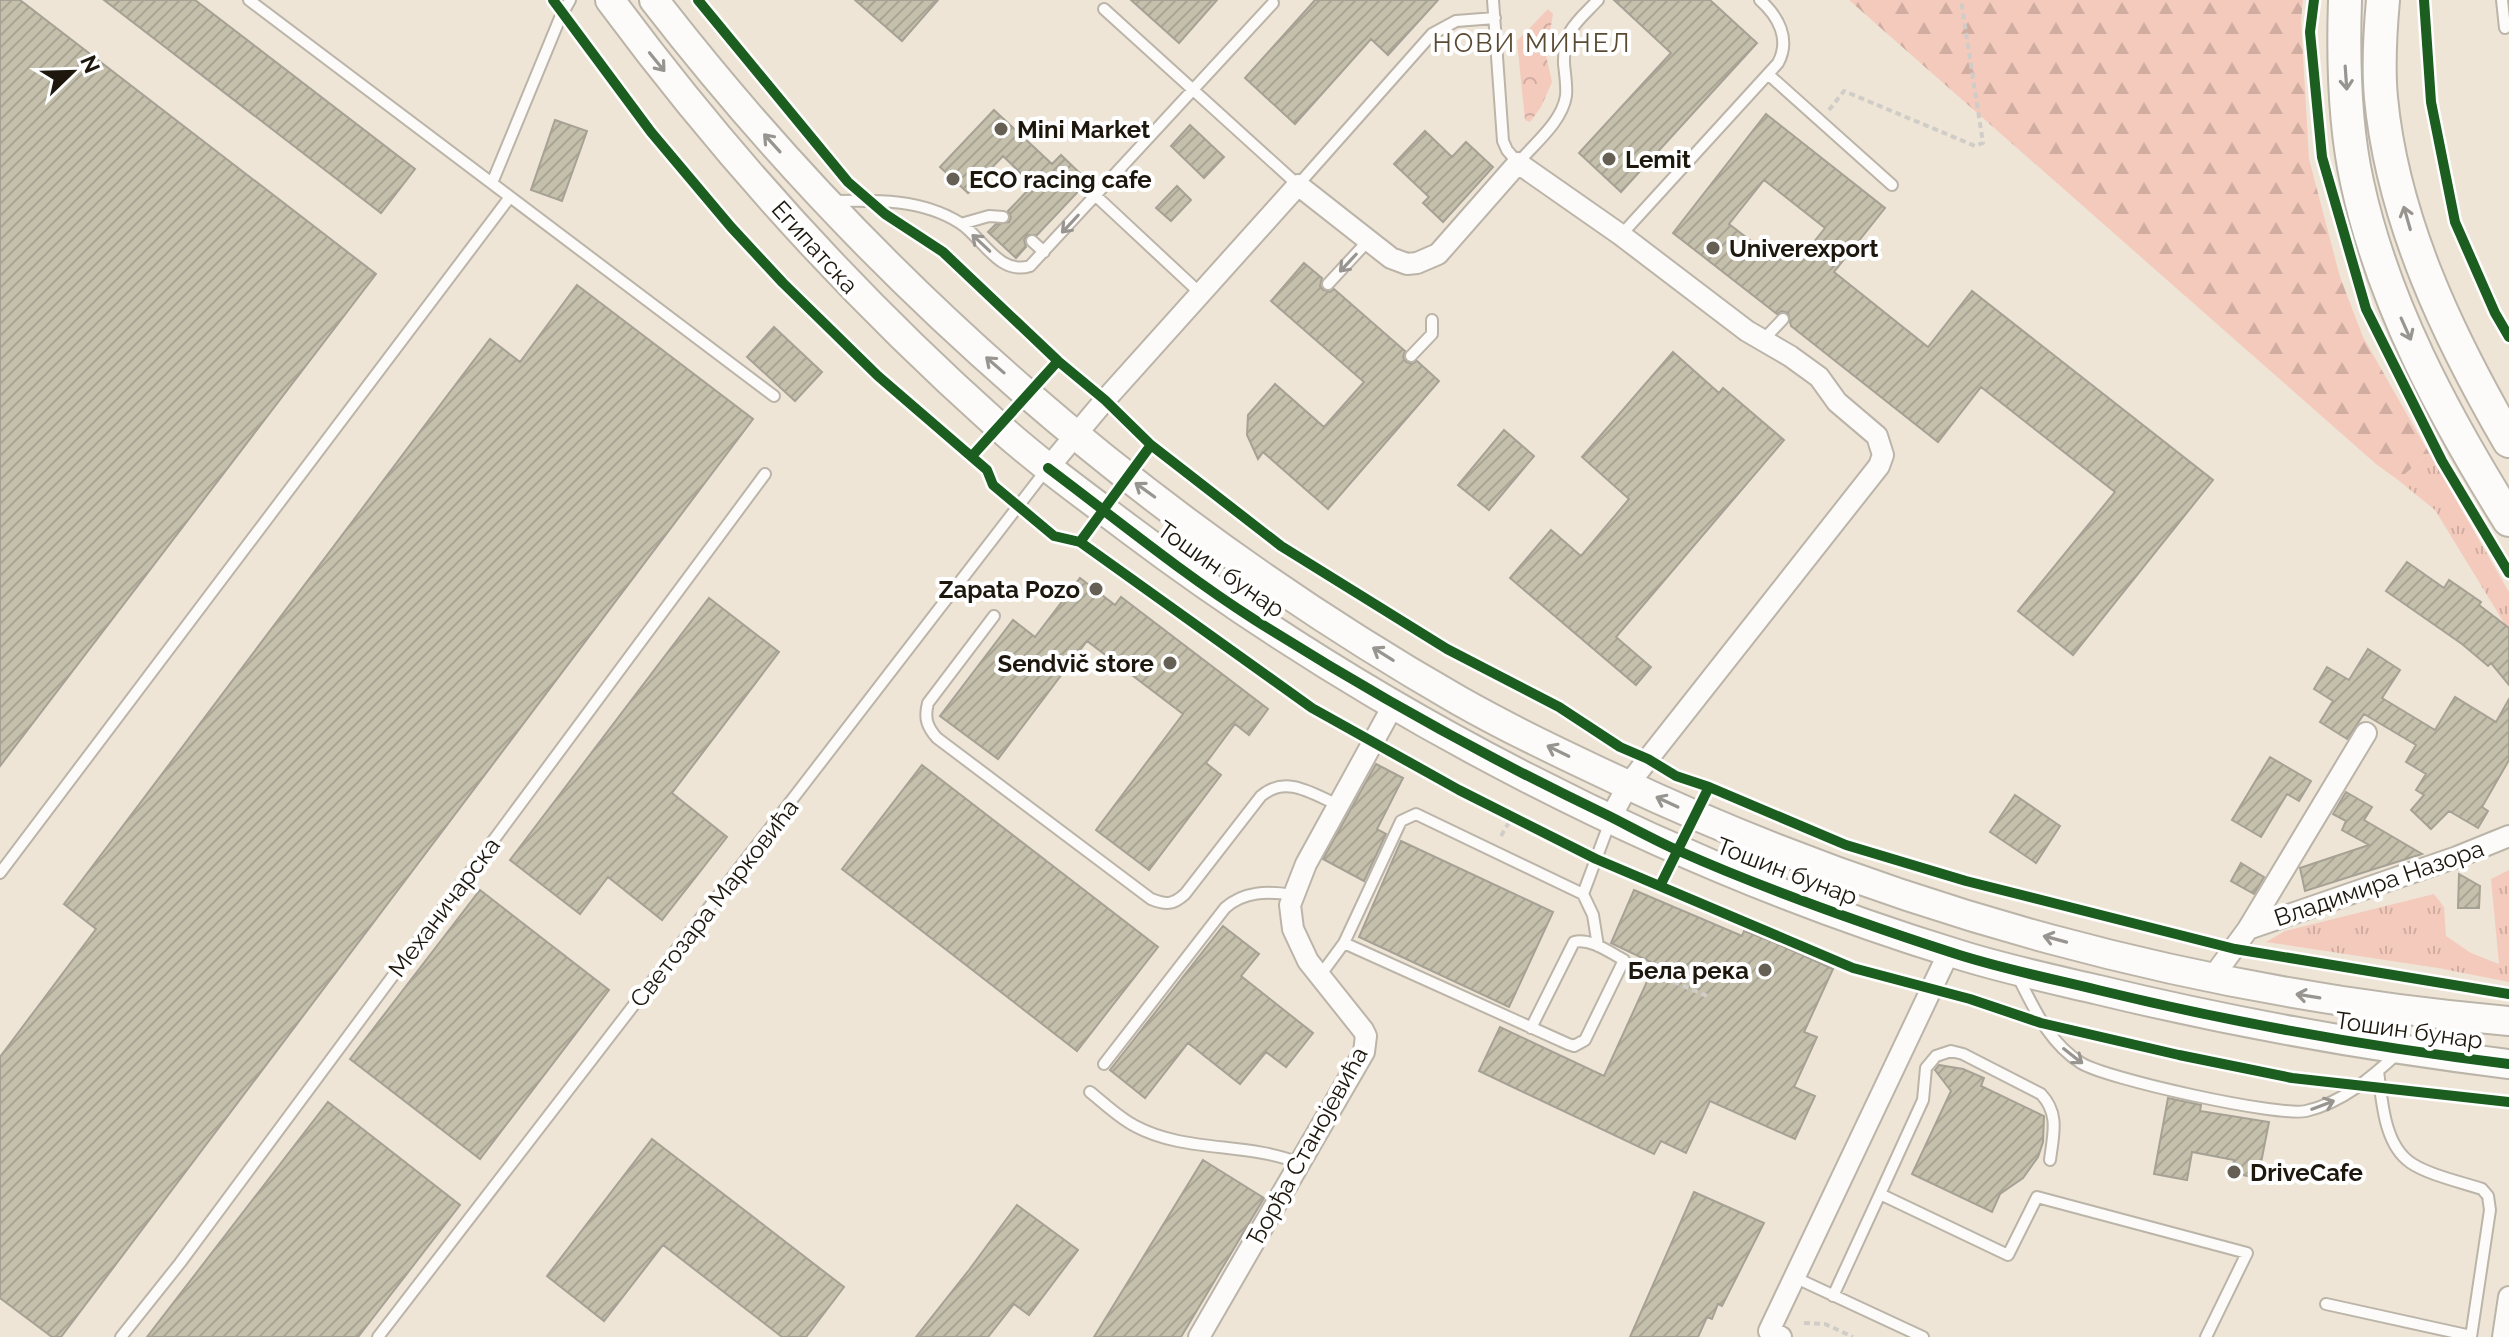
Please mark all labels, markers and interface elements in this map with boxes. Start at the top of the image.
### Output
district label: НОВИ МИНЕЛ [1433,28,1631,58]
north arrow [32,32,112,112]
text: N [75,51,106,77]
one-way arrow [648,51,666,72]
one-way arrow [2339,64,2354,91]
place label: Mini Market [1017,115,1150,144]
marker: Mini Market [992,120,1010,138]
one-way arrow [763,133,781,153]
place label: Lemit [1625,145,1691,174]
marker: Lemit [1600,150,1618,168]
place label: ECO racing cafe [969,165,1152,194]
marker: ECO racing cafe [944,170,962,188]
street label: Египатска [766,195,864,299]
one-way arrow [2399,205,2414,231]
one-way arrow [1061,214,1080,234]
one-way arrow [971,233,991,252]
place label: Univerexport [1729,234,1879,263]
marker: Univerexport [1704,239,1722,257]
one-way arrow [1339,252,1357,272]
one-way arrow [2399,317,2414,341]
one-way arrow [986,356,1006,374]
one-way arrow [1134,482,1156,498]
street label: Тошин бунар [1152,514,1290,624]
place label: Zapata Pozo [938,575,1080,604]
marker: Zapata Pozo [1087,580,1105,598]
one-way arrow [1372,646,1395,662]
place label: Sendvič store [997,649,1154,678]
marker: Sendvič store [1161,654,1179,672]
one-way arrow [1546,743,1570,758]
street label: Светозара Марковића [624,793,804,1013]
one-way arrow [1655,794,1679,809]
street label: Тошин бунар [1712,831,1862,911]
street label: Механичарска [382,832,506,982]
street label: Владимира Назора [2270,833,2488,933]
one-way arrow [2042,930,2068,945]
place label: Бела река [1628,956,1749,985]
marker: Бела река [1756,961,1774,979]
one-way arrow [2296,988,2321,1003]
street label: Тошин бунар [2333,1005,2485,1055]
street label: Ђорђа Станојевића [1240,1042,1374,1250]
one-way arrow [2062,1048,2083,1065]
one-way arrow [2310,1097,2335,1111]
place label: DriveCafe [2250,1158,2363,1187]
marker: DriveCafe [2225,1163,2243,1181]

